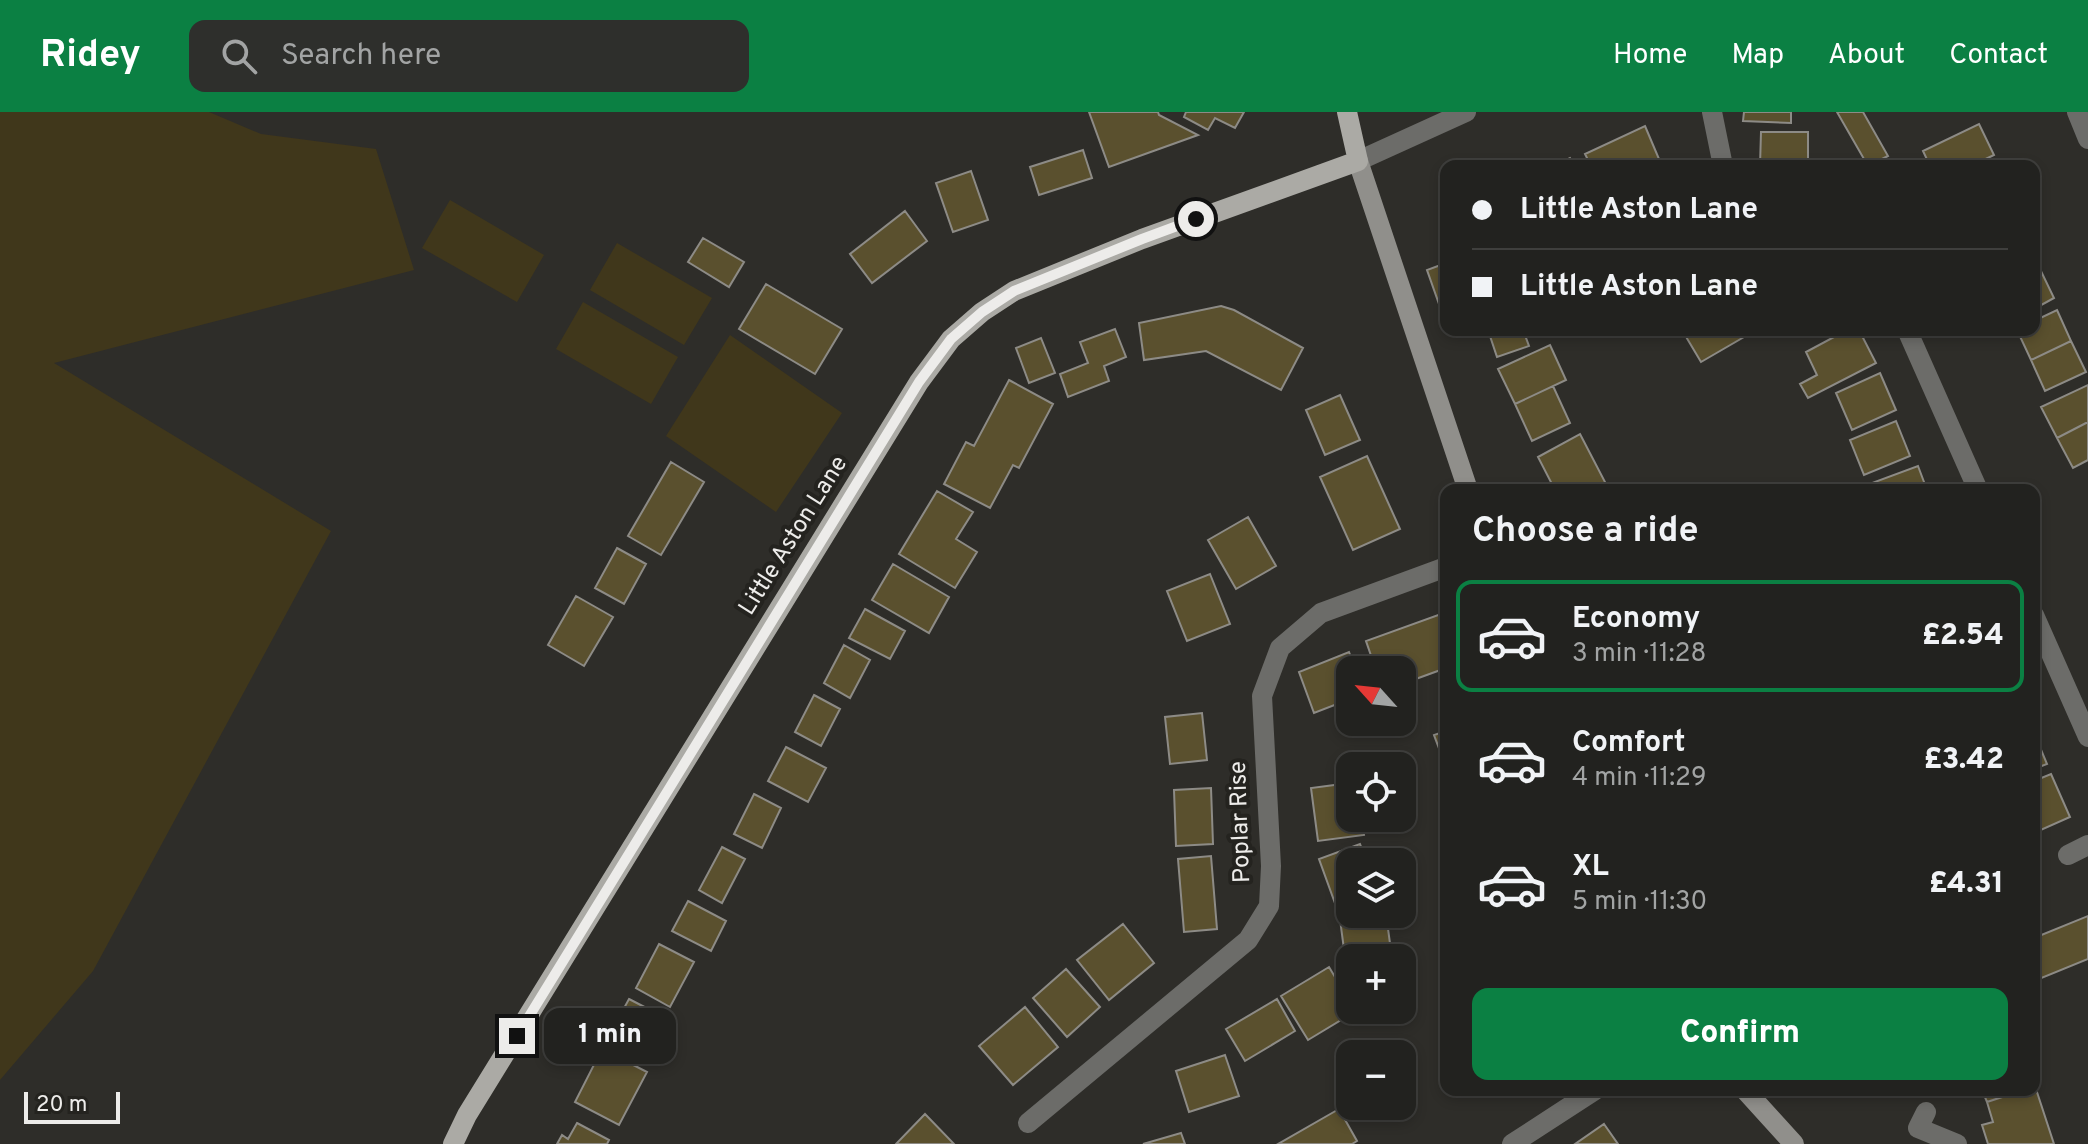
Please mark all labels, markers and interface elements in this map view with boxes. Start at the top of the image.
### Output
search box [189,20,749,92]
text: Ridey [40,32,141,81]
icon: search [217,34,261,78]
text: Search here [281,38,441,75]
text: Home [1613,38,1687,74]
text: Map [1731,38,1784,74]
text: About [1828,38,1905,74]
text: Contact [1949,38,2048,74]
text: Little Aston Lane [1520,192,1758,229]
route start [1178,201,1214,237]
text: Little Aston Lane [1520,269,1758,306]
street label: Little Aston Lane [733,451,855,621]
text: Choose a ride [1472,509,1698,555]
icon: car [1476,600,1548,672]
text: Economy [1572,601,1700,638]
text: £2.54 [1922,618,2004,655]
text: 3 min · 11:28 [1572,638,1706,671]
north arrow [1336,656,1416,736]
map controls [1336,656,1416,1120]
icon: car [1476,724,1548,796]
text: Comfort [1572,725,1685,762]
text: £3.42 [1923,742,2004,779]
button: locate [1336,752,1416,832]
street label: Poplar Rise [1224,760,1258,884]
text: 4 min · 11:29 [1572,762,1706,795]
button: layers [1336,848,1416,928]
icon: car [1476,848,1548,920]
text: XL [1572,849,1609,886]
text: £4.31 [1929,866,2004,903]
text: 5 min · 11:30 [1572,886,1707,919]
button: + [1336,944,1416,1024]
button: Confirm [1472,988,2008,1080]
callout: 1 min [545,1008,677,1064]
route end [499,1018,535,1054]
text: 1 min [578,1019,642,1052]
button: − [1336,1040,1416,1120]
scale bar [24,1088,120,1124]
text: 20 m [36,1092,87,1119]

